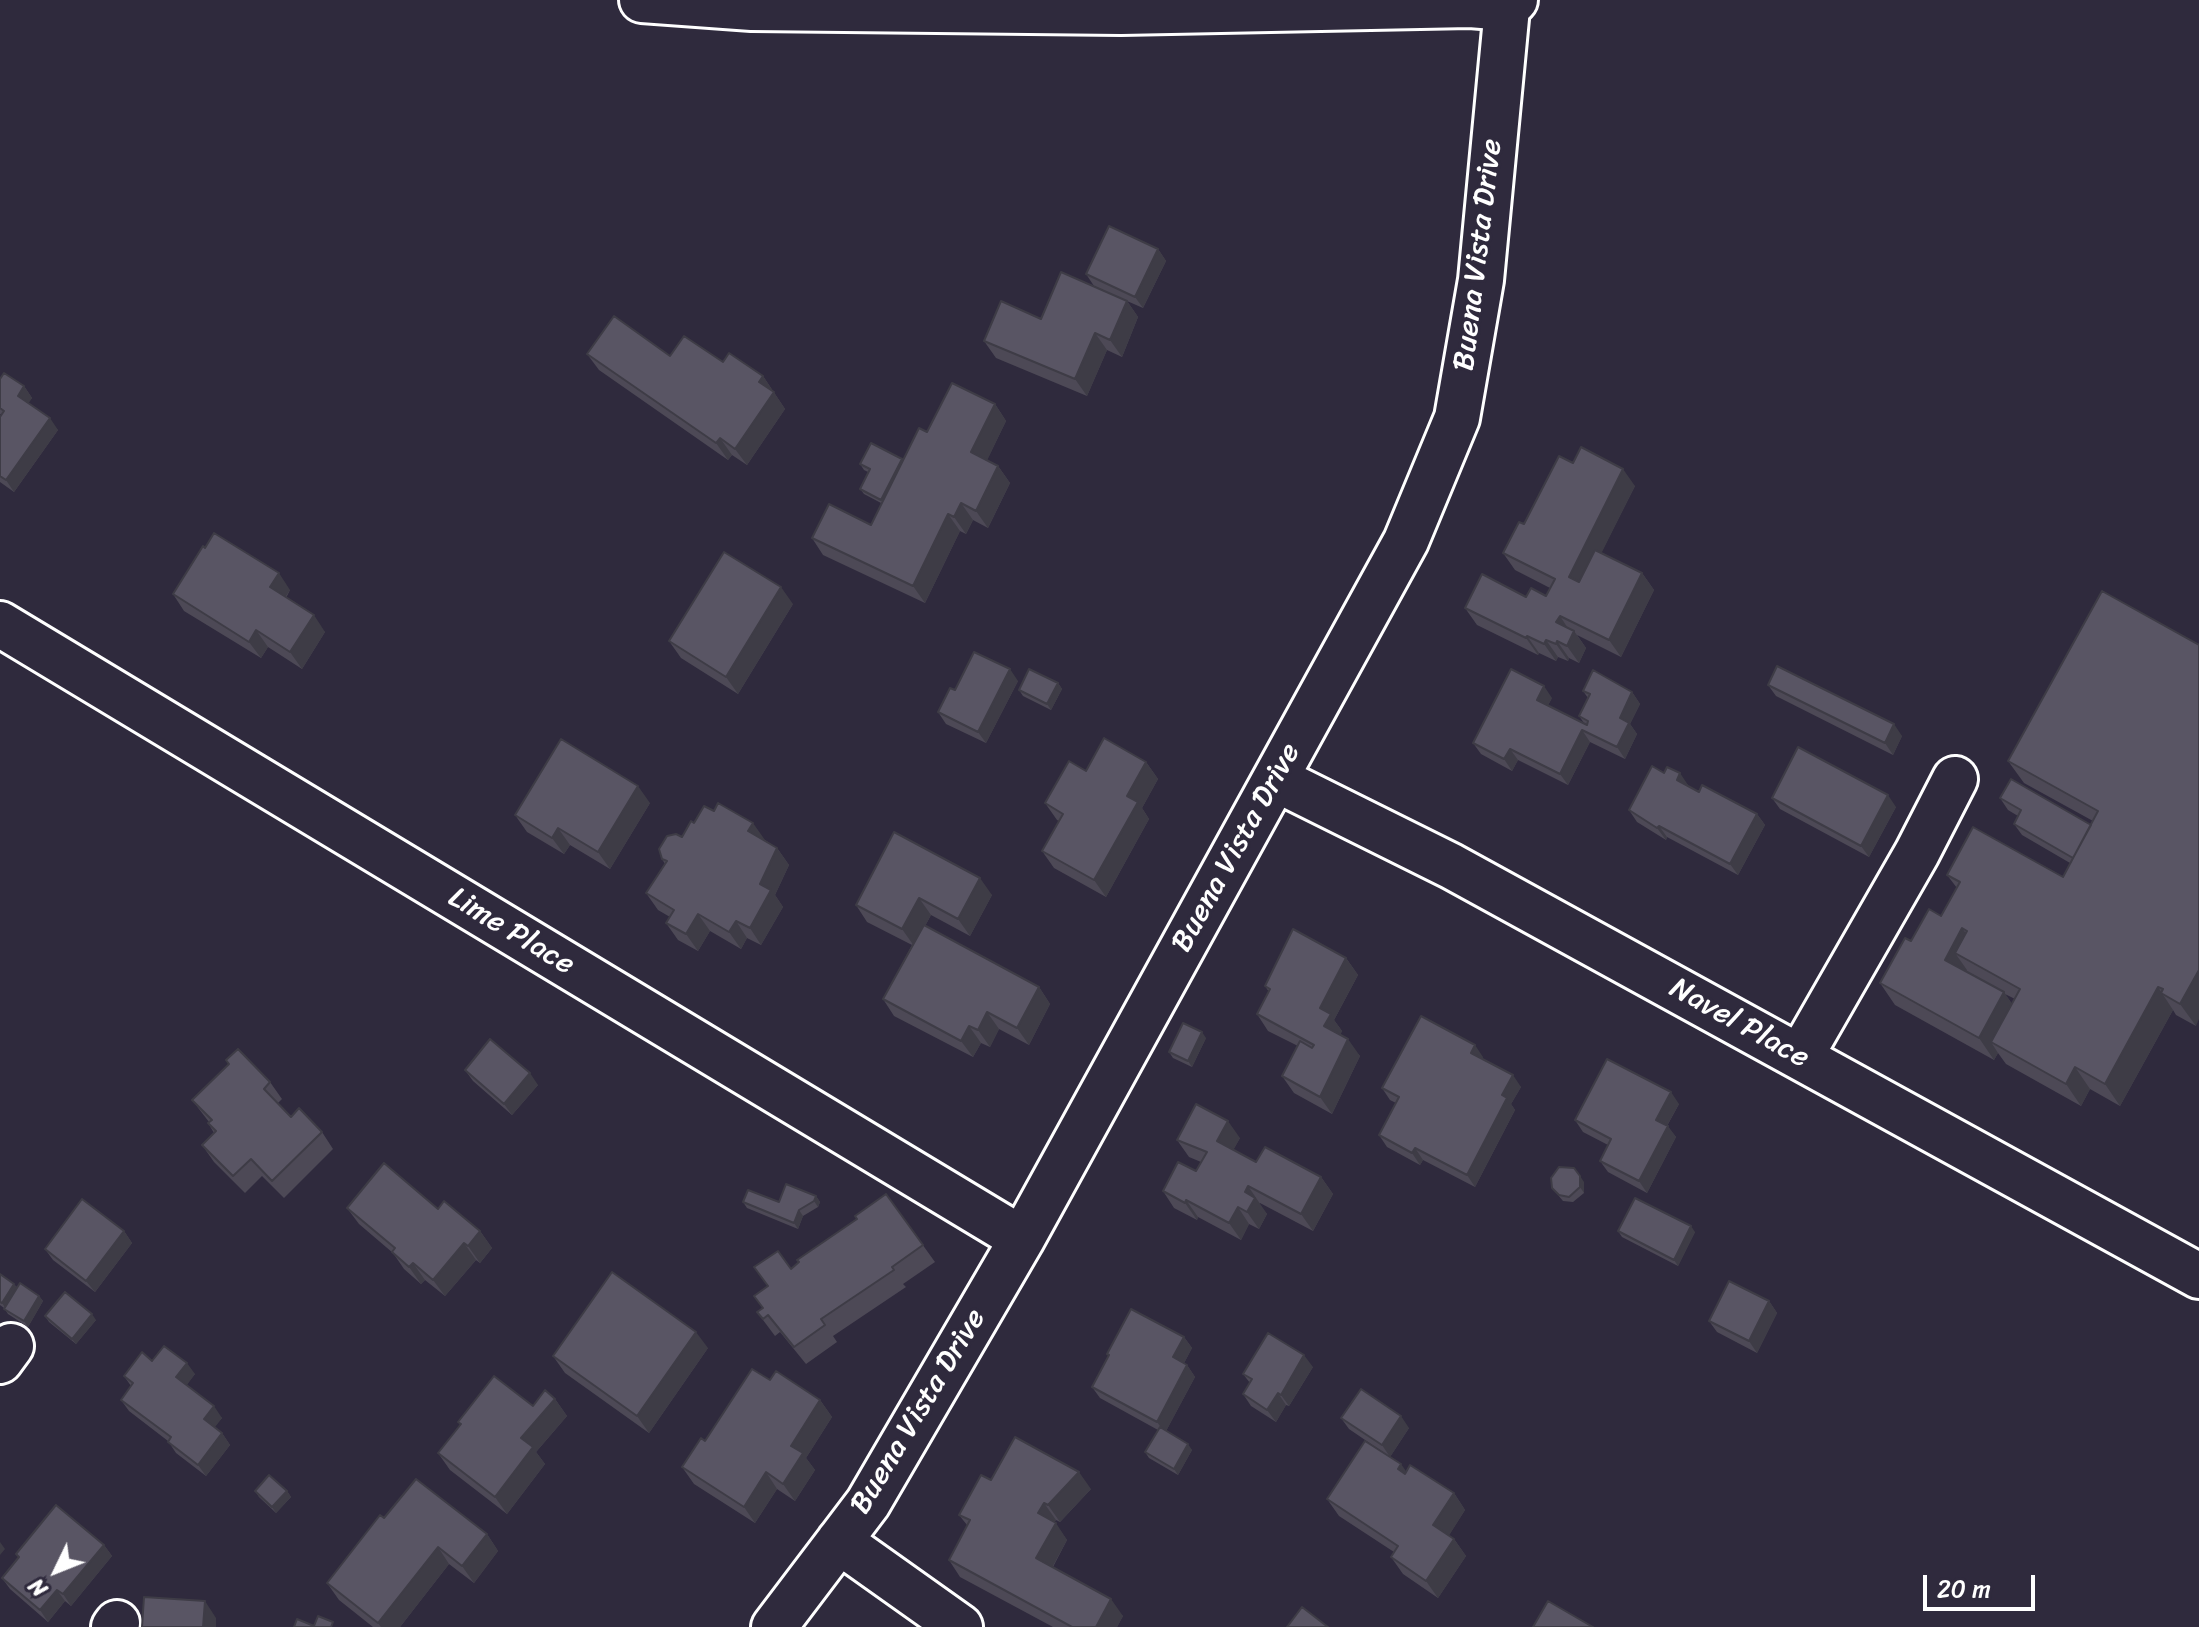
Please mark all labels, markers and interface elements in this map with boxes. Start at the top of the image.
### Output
street label: Buena Vista Drive [1447,137,1511,373]
street label: Buena Vista Drive [1165,737,1309,959]
street label: Lime Place [441,880,581,984]
street label: Navel Place [1663,971,1815,1077]
street label: Buena Vista Drive [844,1303,994,1521]
north arrow [16,1531,96,1611]
scale bar [1927,1559,2039,1609]
text: 20 m [1937,1568,1991,1610]
text: N [19,1569,58,1607]

